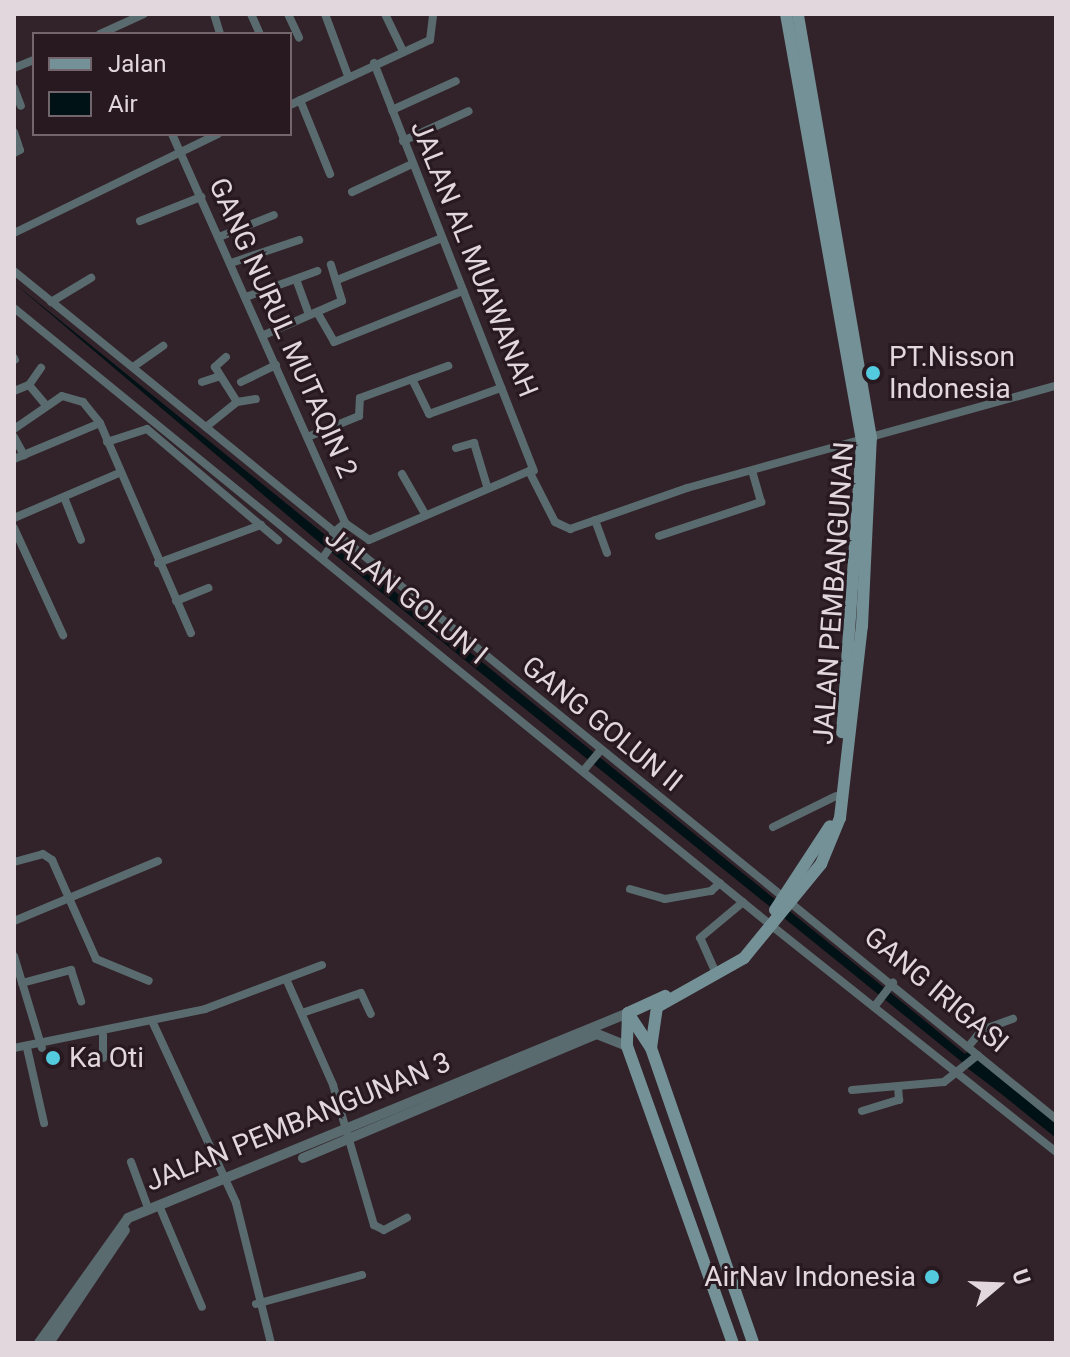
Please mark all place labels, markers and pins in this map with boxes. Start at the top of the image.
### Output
place label: PT.Nisson Indonesia [889,340,1015,406]
marker: PT.Nisson Indonesia [864,364,882,382]
place label: Ka Oti [69,1041,144,1075]
marker: Ka Oti [44,1049,62,1067]
place label: AirNav Indonesia [704,1260,916,1294]
marker: AirNav Indonesia [923,1268,941,1286]

